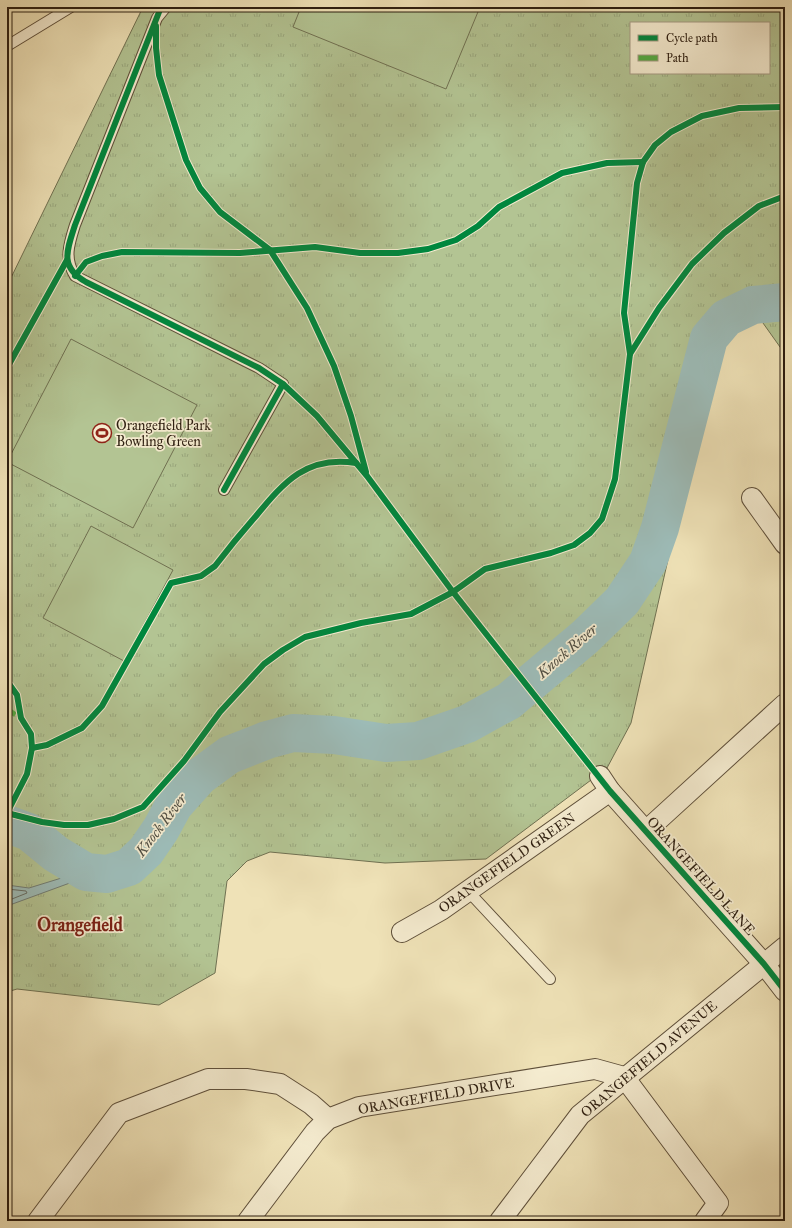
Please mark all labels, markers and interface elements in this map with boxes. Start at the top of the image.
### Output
legend [630,22,770,74]
text: Cycle path [666,31,718,45]
text: Path [666,51,689,65]
place label: Orangefield Park Bowling Green [116,417,211,450]
sports icon: Orangefield Park Bowling Green [91,422,113,444]
water label: Knock River [532,619,601,683]
water label: Knock River [131,789,191,861]
street label: ORANGEFIELD GREEN [435,809,579,917]
street label: ORANGEFIELD LANE [643,813,759,939]
district label: Orangefield [37,914,124,937]
street label: ORANGEFIELD AVENUE [577,997,721,1121]
street label: ORANGEFIELD DRIVE [357,1074,515,1118]

